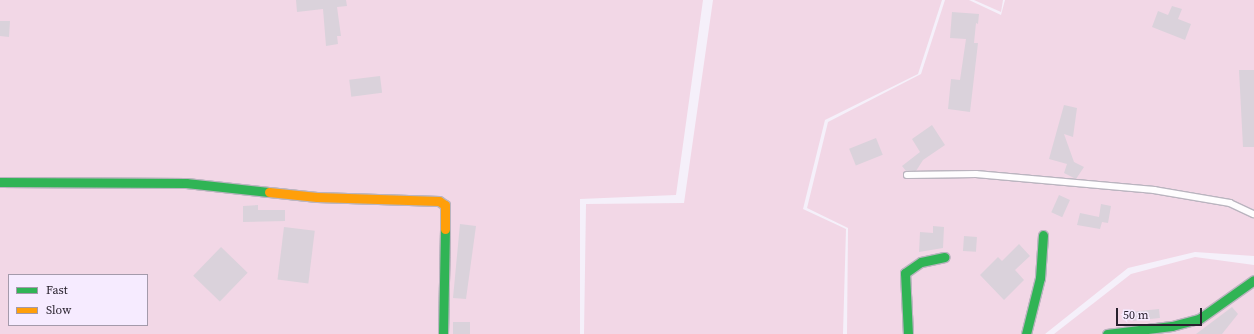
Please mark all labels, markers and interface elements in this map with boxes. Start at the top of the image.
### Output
legend [8,274,148,326]
text: Fast [46,282,68,298]
scale bar [1118,300,1204,326]
text: Slow [46,302,71,318]
text: 50 m [1123,307,1149,323]

